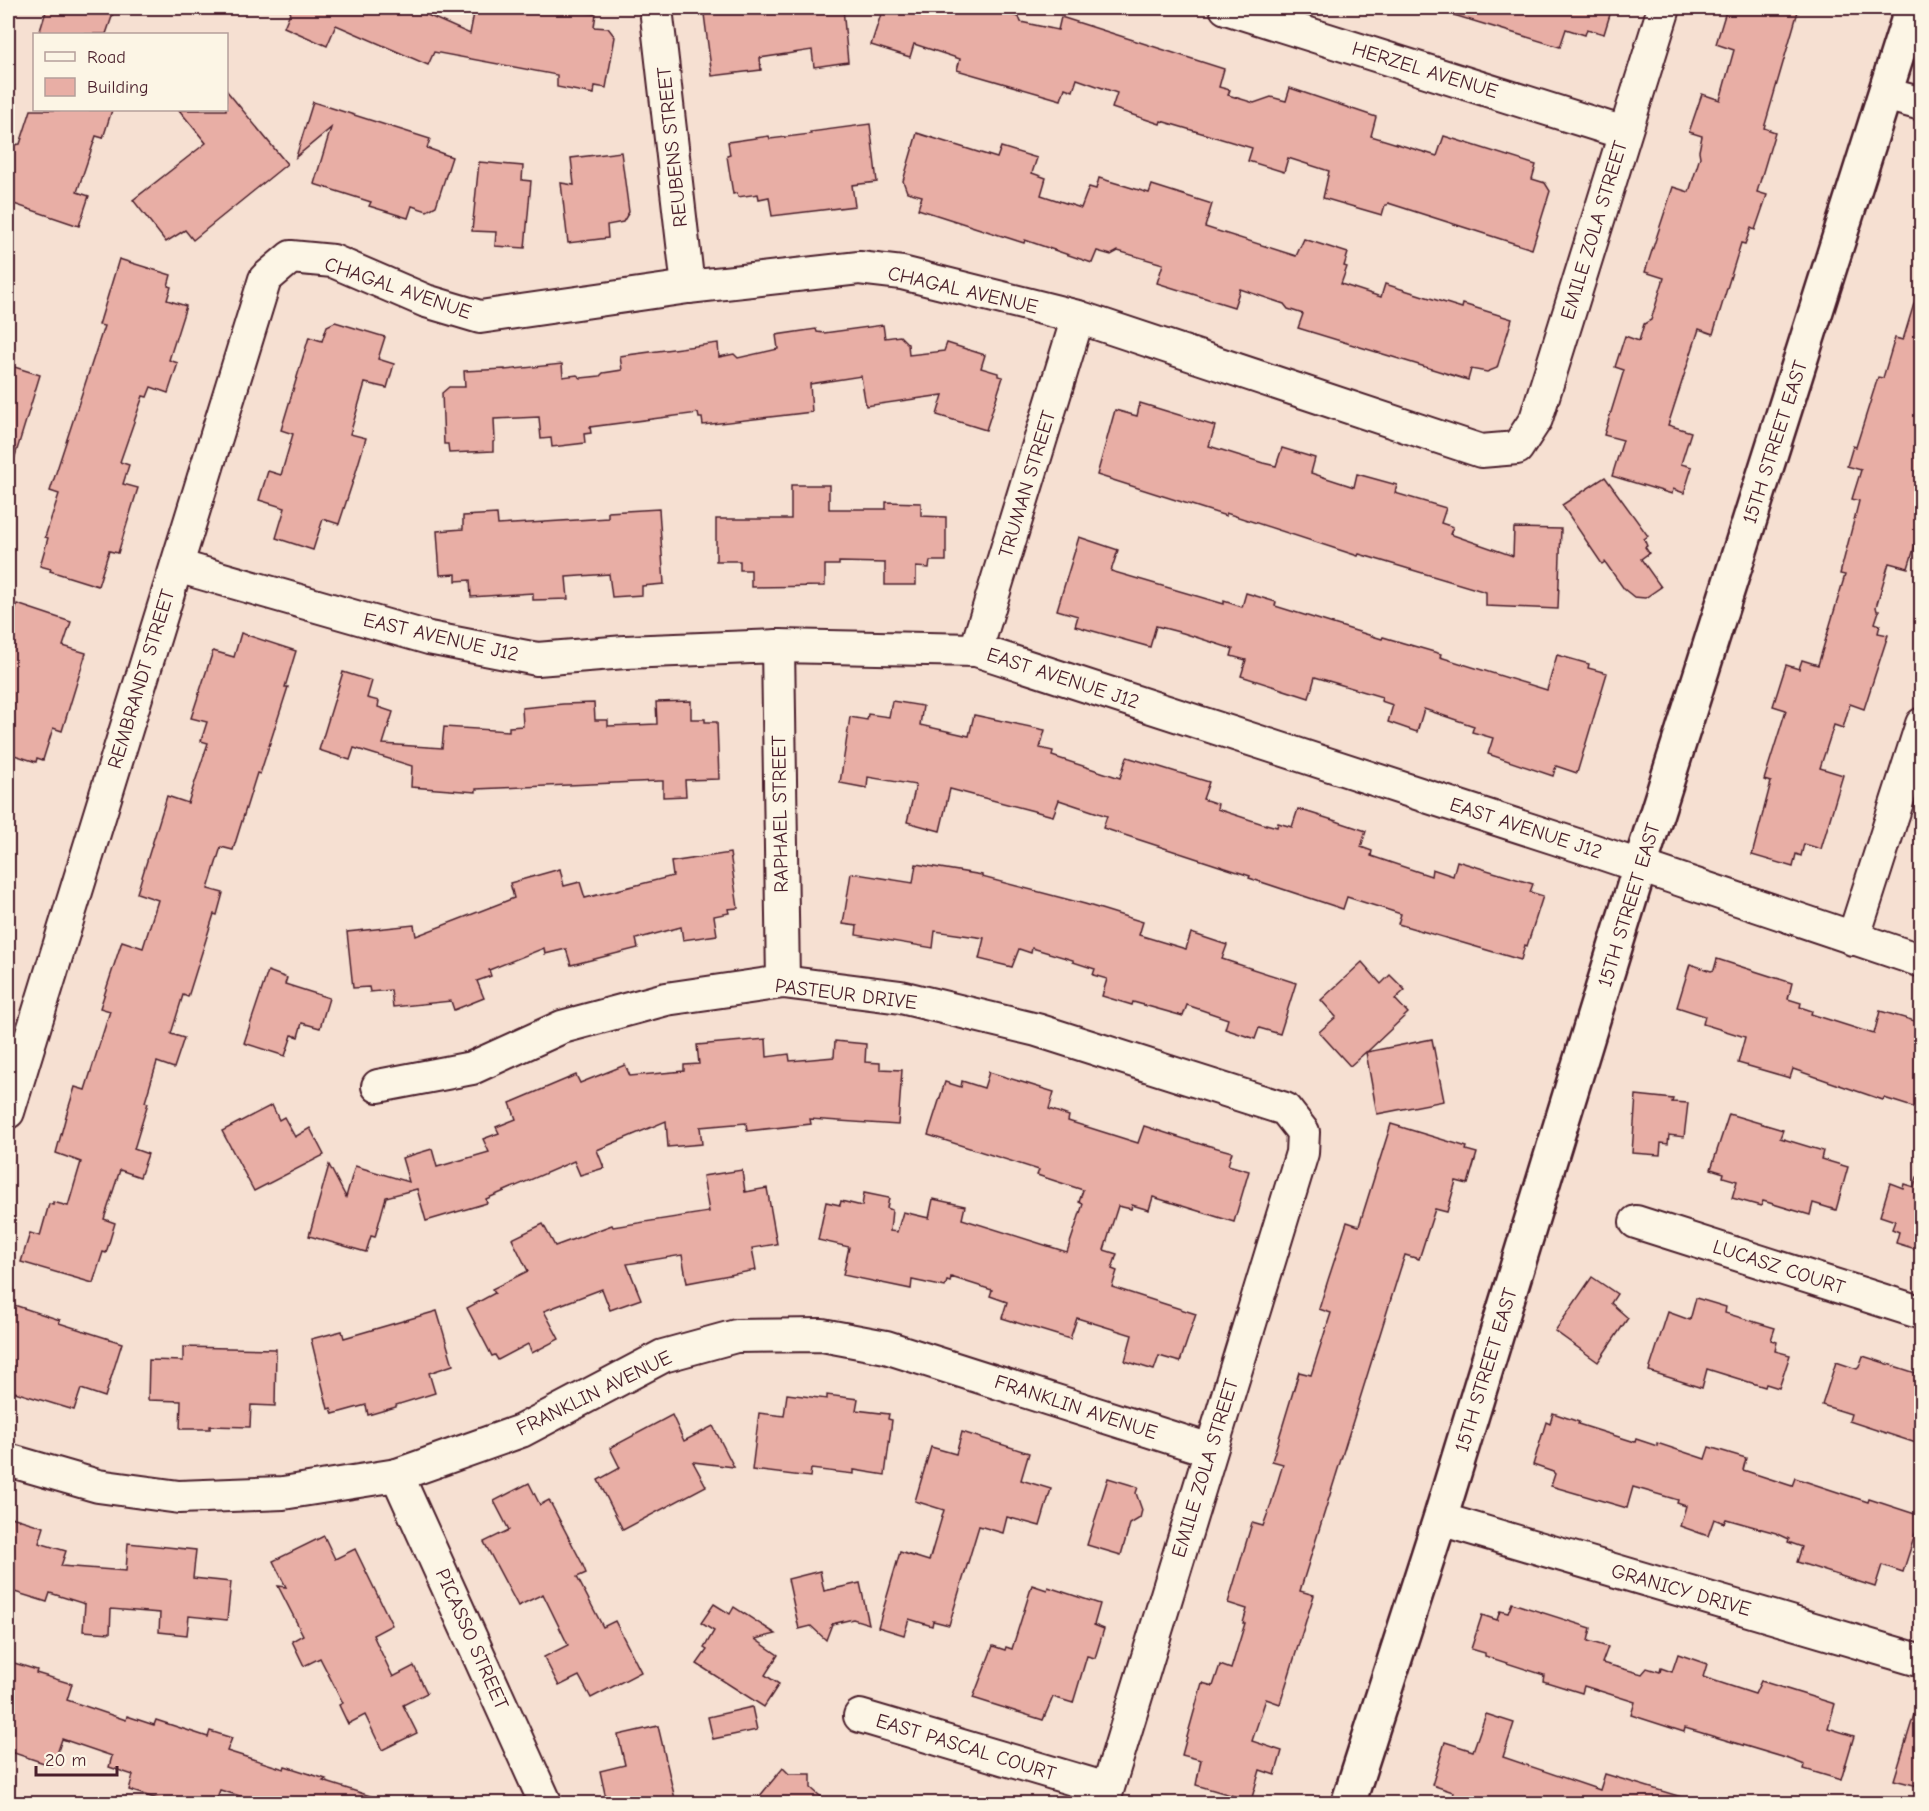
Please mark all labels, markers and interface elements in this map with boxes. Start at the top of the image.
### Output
legend [33,33,228,111]
street label: HERZEL AVENUE [1349,37,1501,103]
text: Road [87,47,126,68]
street label: REUBENS STREET [652,65,692,228]
text: Building [87,77,149,98]
street label: EMILE ZOLA STREET [1556,137,1632,322]
street label: CHAGAL AVENUE [322,252,474,324]
street label: CHAGAL AVENUE [886,262,1040,318]
street label: 15TH STREET EAST [1738,357,1812,526]
street label: TRUMAN STREET [994,407,1060,560]
street label: REMBRANDT STREET [103,586,179,772]
street label: EAST AVENUE J12 [361,608,521,666]
street label: EAST AVENUE J12 [984,643,1142,713]
street label: RAPHAEL STREET [767,734,793,893]
street label: EAST AVENUE J12 [1447,793,1605,863]
street label: 15TH STREET EAST [1593,820,1665,990]
street label: PASTEUR DRIVE [774,974,918,1014]
street label: LUCASZ COURT [1710,1235,1849,1299]
street label: 15TH STREET EAST [1450,1285,1522,1455]
street label: FRANKLIN AVENUE [513,1345,675,1441]
street label: FRANKLIN AVENUE [992,1370,1160,1444]
street label: EMILE ZOLA STREET [1167,1375,1243,1560]
street label: GRANICY DRIVE [1608,1559,1754,1621]
street label: PICASSO STREET [431,1565,514,1714]
street label: EAST PASCAL COURT [873,1709,1059,1785]
scale bar [36,1739,117,1777]
text: 20 m [45,1750,86,1771]

